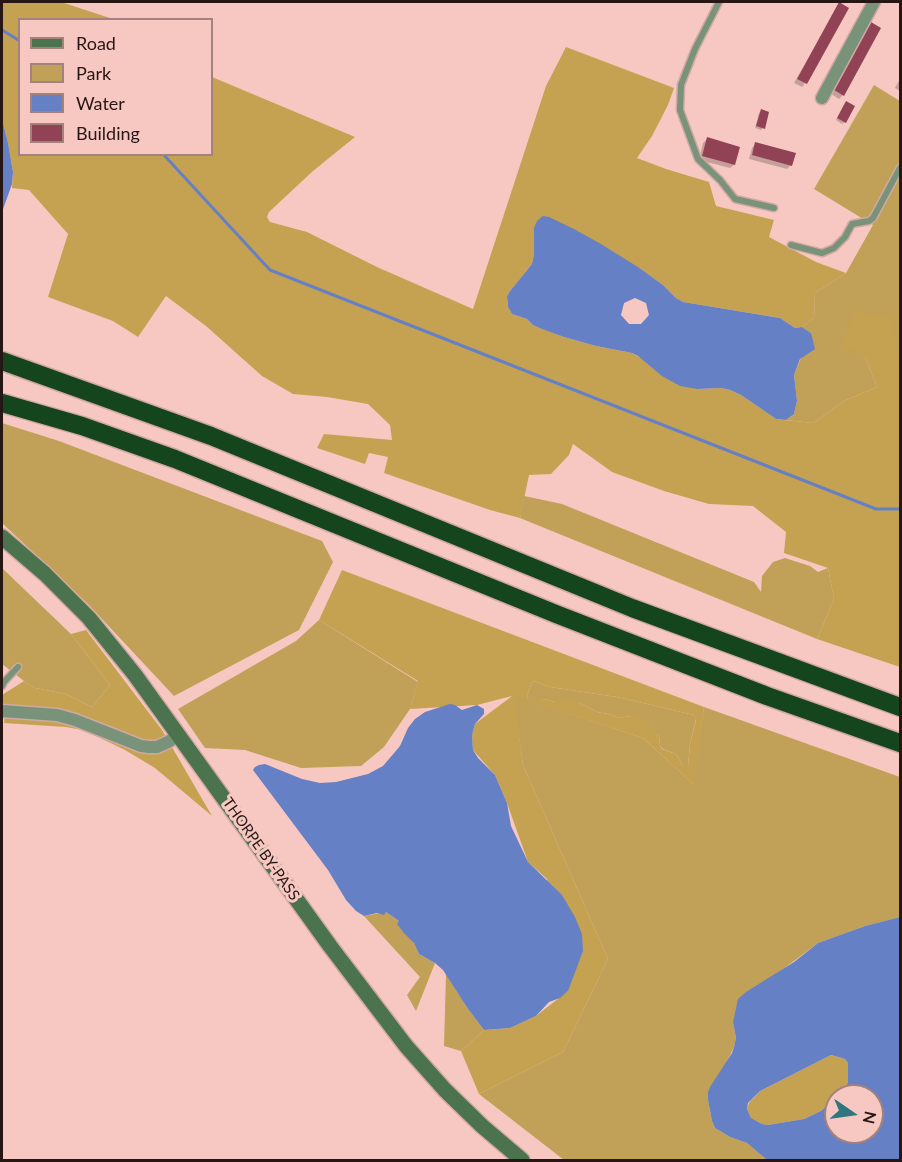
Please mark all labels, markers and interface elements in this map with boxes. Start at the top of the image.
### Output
legend [18,18,213,156]
text: Road [76,32,116,54]
text: Park [76,62,111,84]
text: Water [76,92,125,114]
text: Building [76,122,140,144]
street label: THORPE BY-PASS [219,794,303,904]
north arrow [824,1084,884,1144]
text: N [859,1110,881,1126]

